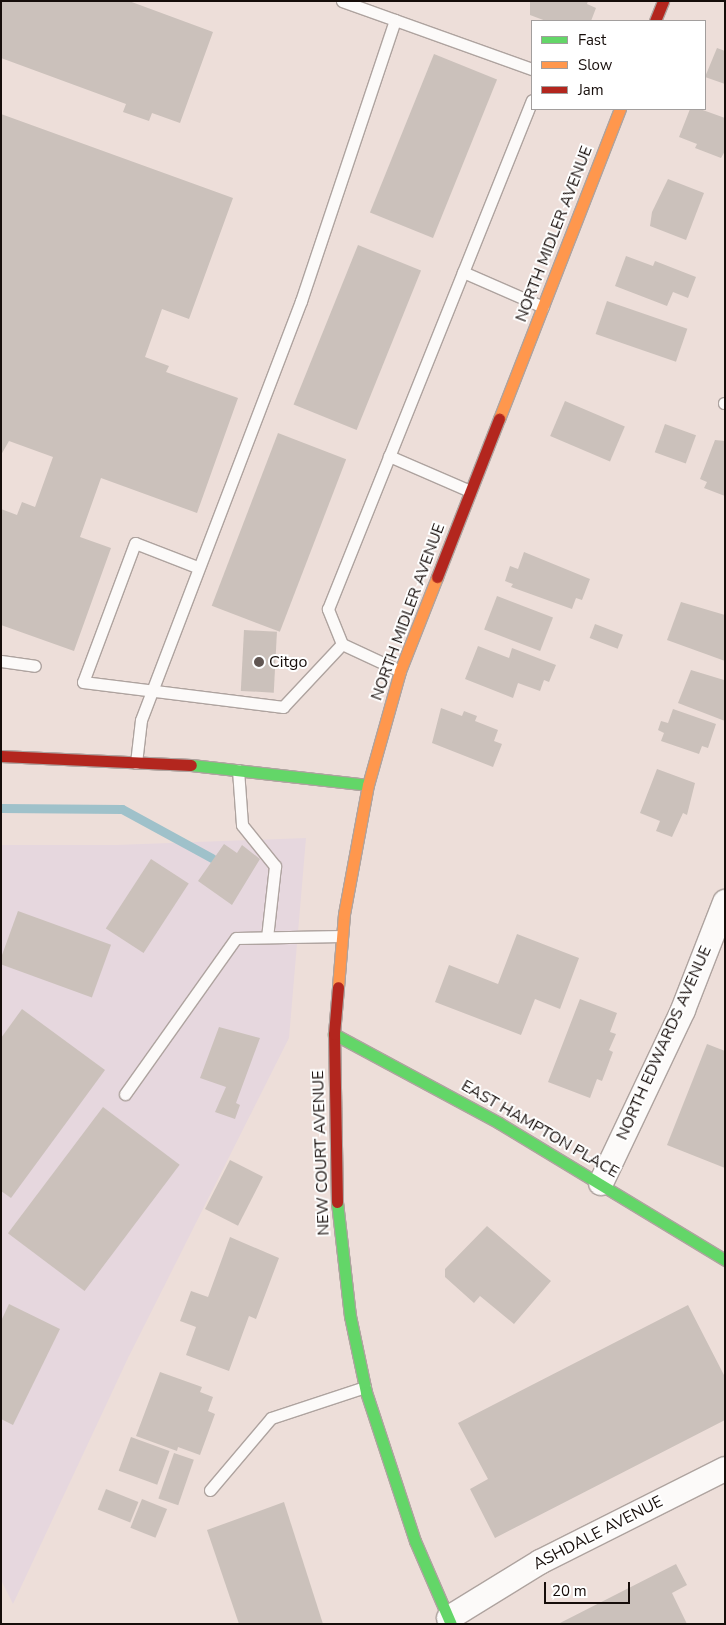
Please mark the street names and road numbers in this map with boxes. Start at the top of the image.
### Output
street label: NORTH MIDLER AVENUE [512,143,596,325]
street label: NORTH MIDLER AVENUE [367,521,449,703]
street label: NORTH EDWARDS AVENUE [612,943,716,1143]
street label: NEW COURT AVENUE [309,1070,333,1236]
street label: EAST HAMPTON PLACE [458,1076,622,1182]
street label: ASHDALE AVENUE [530,1492,666,1574]

